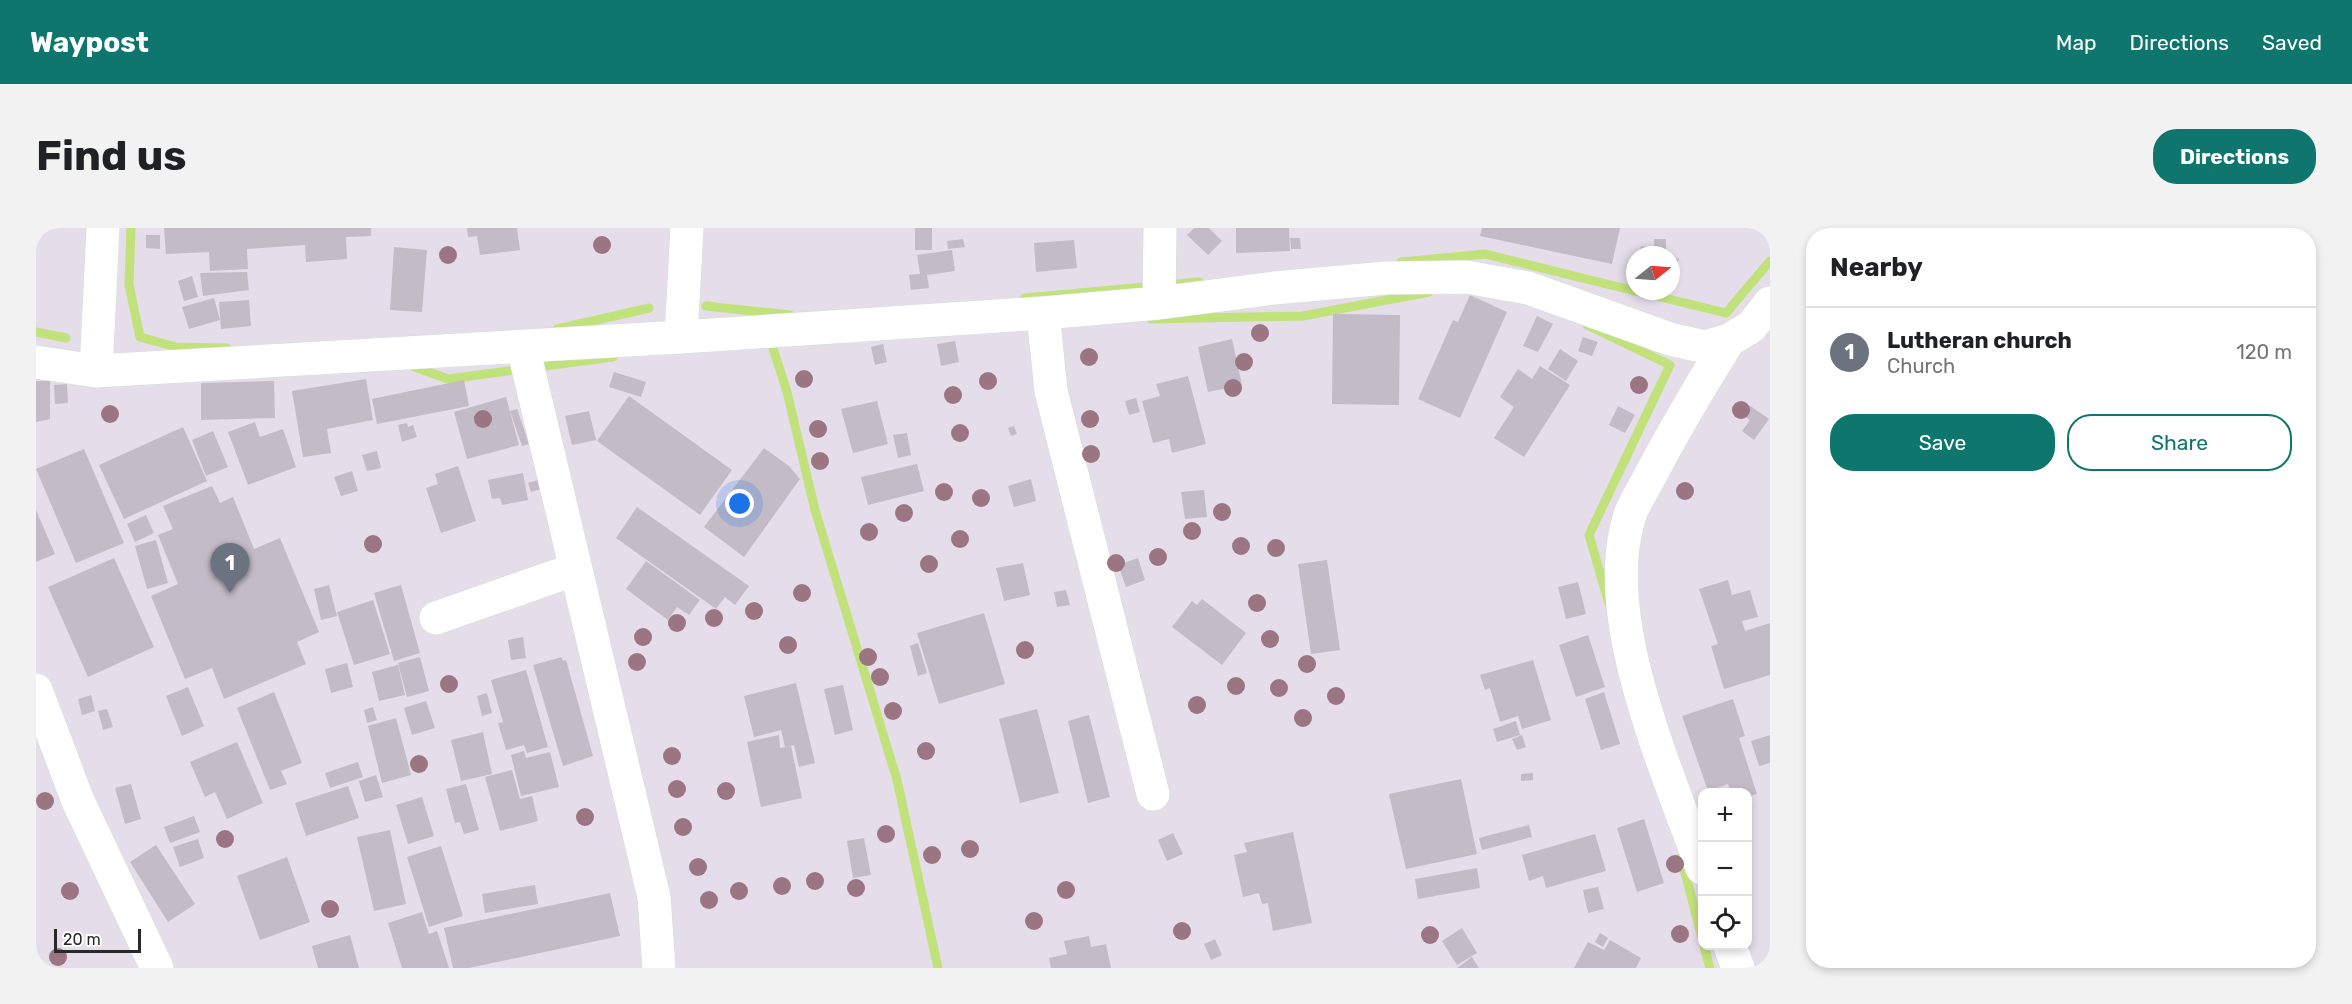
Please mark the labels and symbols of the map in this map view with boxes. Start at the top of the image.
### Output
north arrow [1626,246,1680,300]
your location [725,489,754,518]
pin: 1 [210,544,250,593]
scale bar [54,926,141,954]

